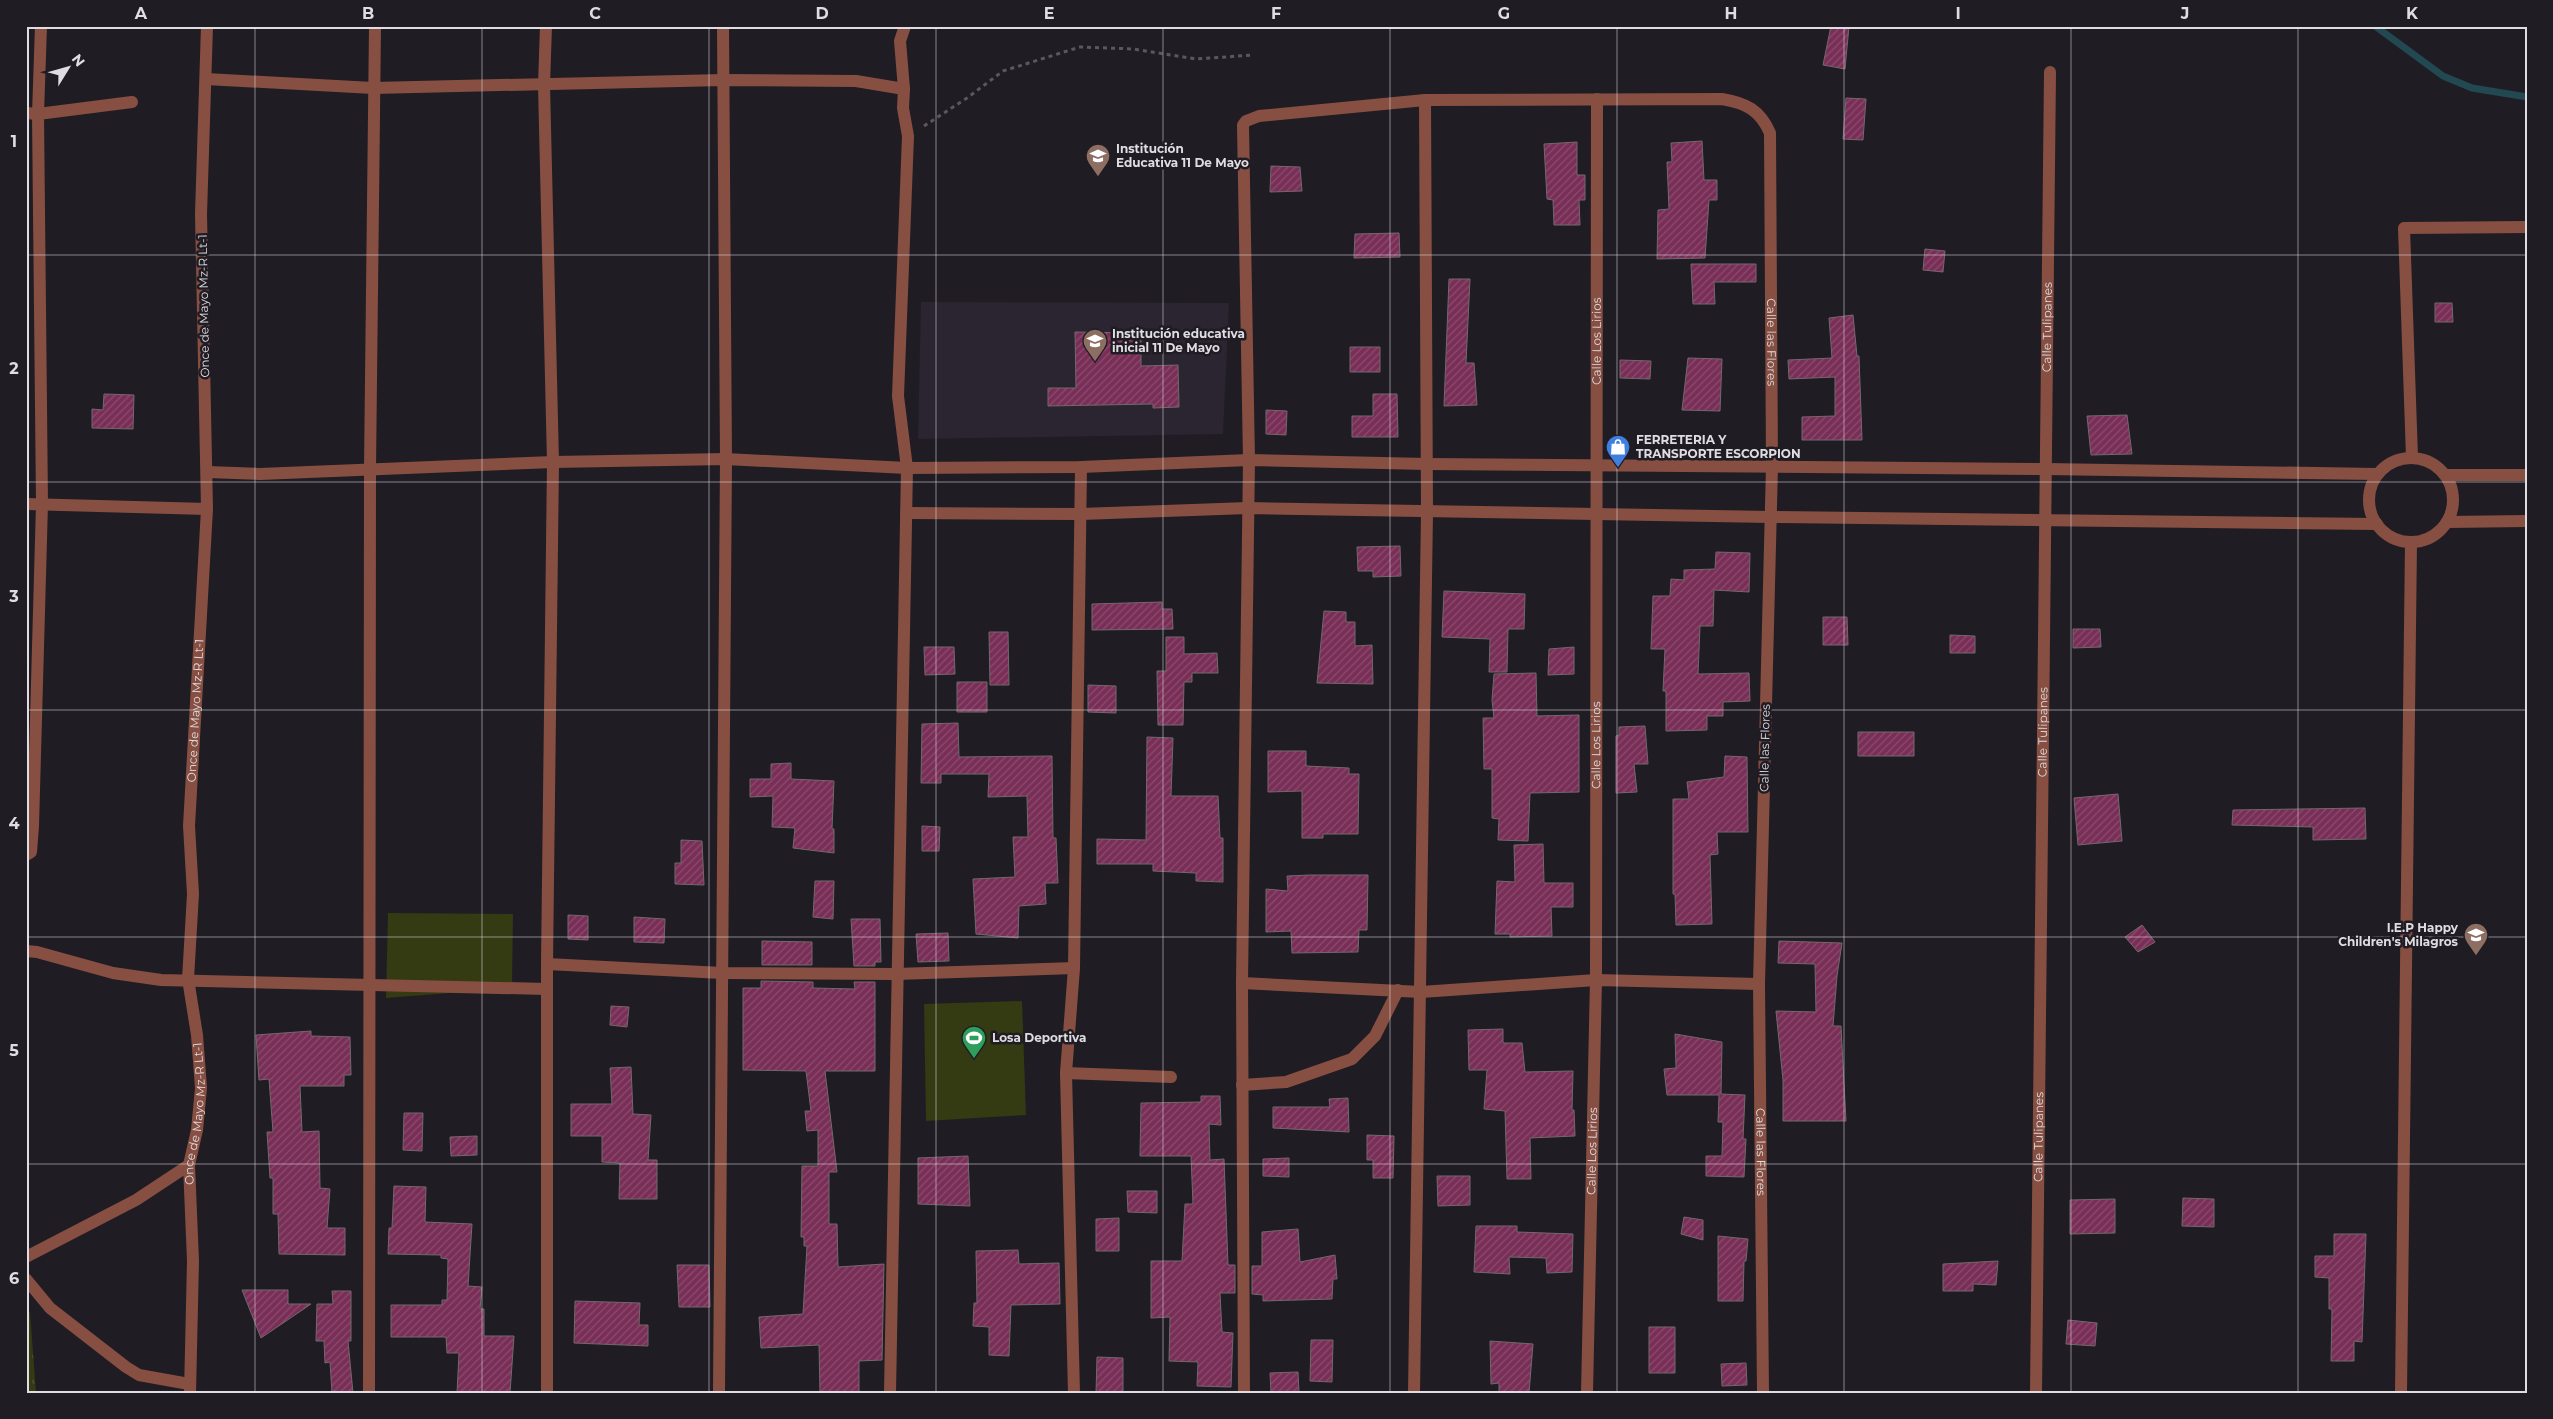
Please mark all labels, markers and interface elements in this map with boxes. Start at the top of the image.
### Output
text: A [134,4,148,23]
text: B [362,4,374,23]
text: C [589,4,601,23]
text: D [815,4,829,23]
text: E [1044,4,1054,23]
text: F [1271,4,1281,23]
text: G [1498,4,1510,23]
text: H [1725,4,1737,23]
text: I [1955,4,1961,23]
text: J [2180,4,2189,23]
text: K [2406,4,2419,23]
north arrow [42,42,92,92]
text: N [68,50,89,70]
text: 1 [11,132,17,151]
place label: Institución Educativa 11 De Mayo [1116,141,1249,170]
school or university icon: Institución Educativa 11 De Mayo [1085,143,1111,177]
street label: Once de Mayo Mz-R Lt-1 [195,234,212,378]
street label: Calle Tulipanes [2039,282,2055,372]
street label: Calle Los Lirios [1589,297,1604,385]
street label: Calle las Flores [1764,298,1780,386]
place label: Institución educativa inicial 11 De Mayo [1112,326,1245,355]
school or university icon: Institución educativa inicial 11 De Mayo [1082,328,1108,362]
text: 2 [9,359,19,378]
place label: FERRETERIA Y TRANSPORTE ESCORPION [1636,432,1801,461]
shop icon: FERRETERIA Y TRANSPORTE ESCORPION [1605,434,1631,468]
text: 3 [8,587,19,606]
street label: Once de Mayo Mz-R Lt-1 [184,638,207,783]
street label: Calle Tulipanes [2035,687,2050,777]
street label: Calle Los Lirios [1588,701,1603,789]
street label: Calle las Flores [1756,704,1773,792]
text: 4 [8,814,20,833]
place label: I.E.P Happy Children's Milagros [2338,920,2459,949]
school or university icon: I.E.P Happy Children's Milagros [2463,922,2489,956]
sports icon: Losa Deportiva [961,1025,987,1059]
place label: Losa Deportiva [992,1030,1086,1045]
text: 5 [9,1041,19,1060]
street label: Once de Mayo Mz-R Lt-1 [181,1042,208,1185]
street label: Calle Tulipanes [2030,1092,2046,1182]
street label: Calle Los Lirios [1583,1107,1600,1195]
street label: Calle las Flores [1753,1108,1769,1196]
text: 6 [9,1269,19,1288]

